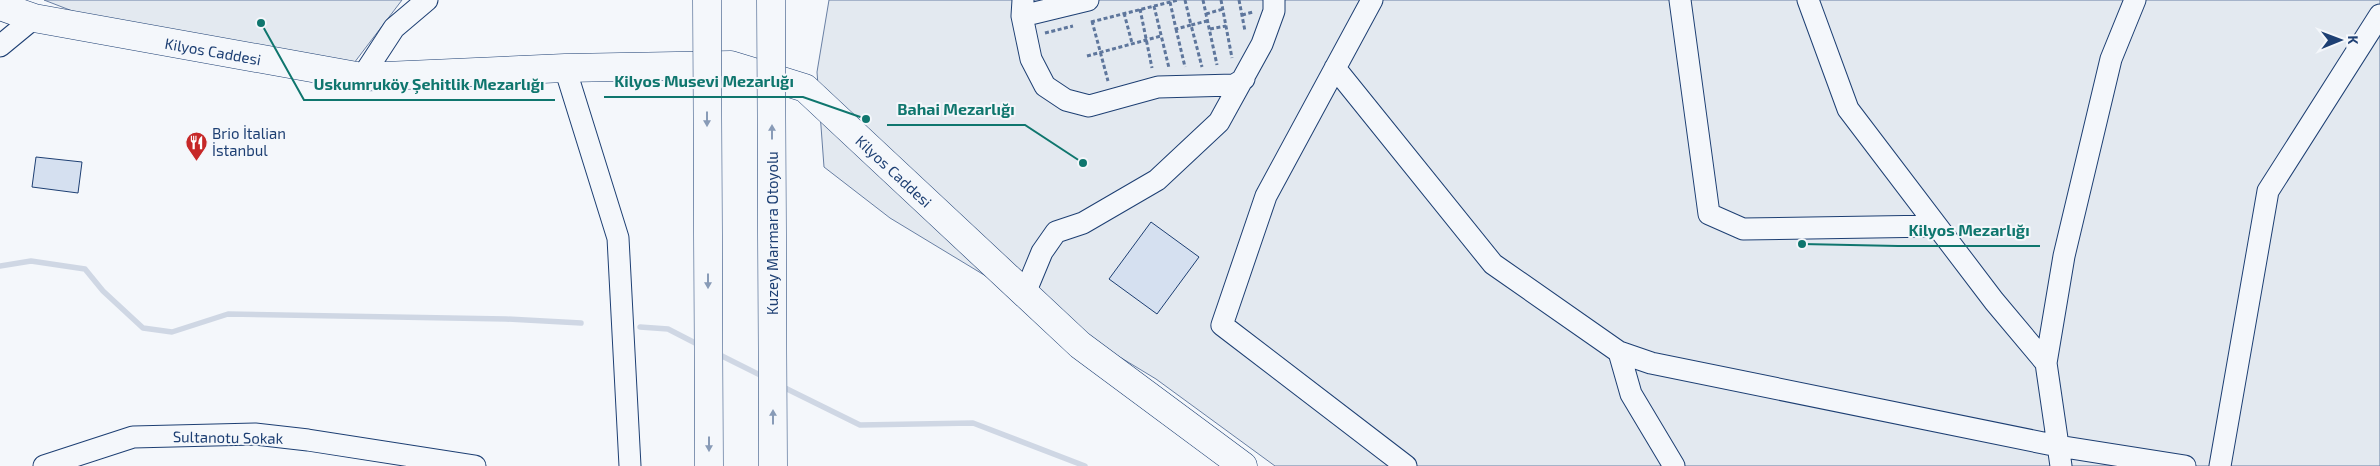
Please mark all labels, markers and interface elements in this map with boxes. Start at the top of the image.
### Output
north arrow [2315,15,2365,65]
street label: Kilyos Caddesi [163,34,263,68]
text: K [2345,35,2362,44]
callout: Kilyos Musevi Mezarlığı [604,66,803,97]
callout: Uskumruköy Şehitlik Mezarlığı [304,69,555,100]
text: Kilyos Musevi Mezarlığı [614,71,794,91]
text: Uskumruköy Şehitlik Mezarlığı [314,74,544,95]
callout: Bahai Mezarlığı [887,94,1025,125]
text: Bahai Mezarlığı [897,99,1015,118]
one-way arrow [703,111,711,127]
place label: Brio İtalian İstanbul [212,124,286,159]
one-way arrow [768,124,776,140]
restaurant icon: Brio İtalian İstanbul [184,130,208,161]
street label: Kilyos Caddesi [852,131,936,211]
street label: Kuzey Marmara Otoyolu [763,151,781,315]
callout: Kilyos Mezarlığı [1898,215,2040,246]
text: Kilyos Mezarlığı [1908,220,2030,240]
one-way arrow [704,273,712,289]
one-way arrow [769,409,777,425]
street label: Sultanotu Sokak [173,427,284,447]
one-way arrow [705,436,713,452]

